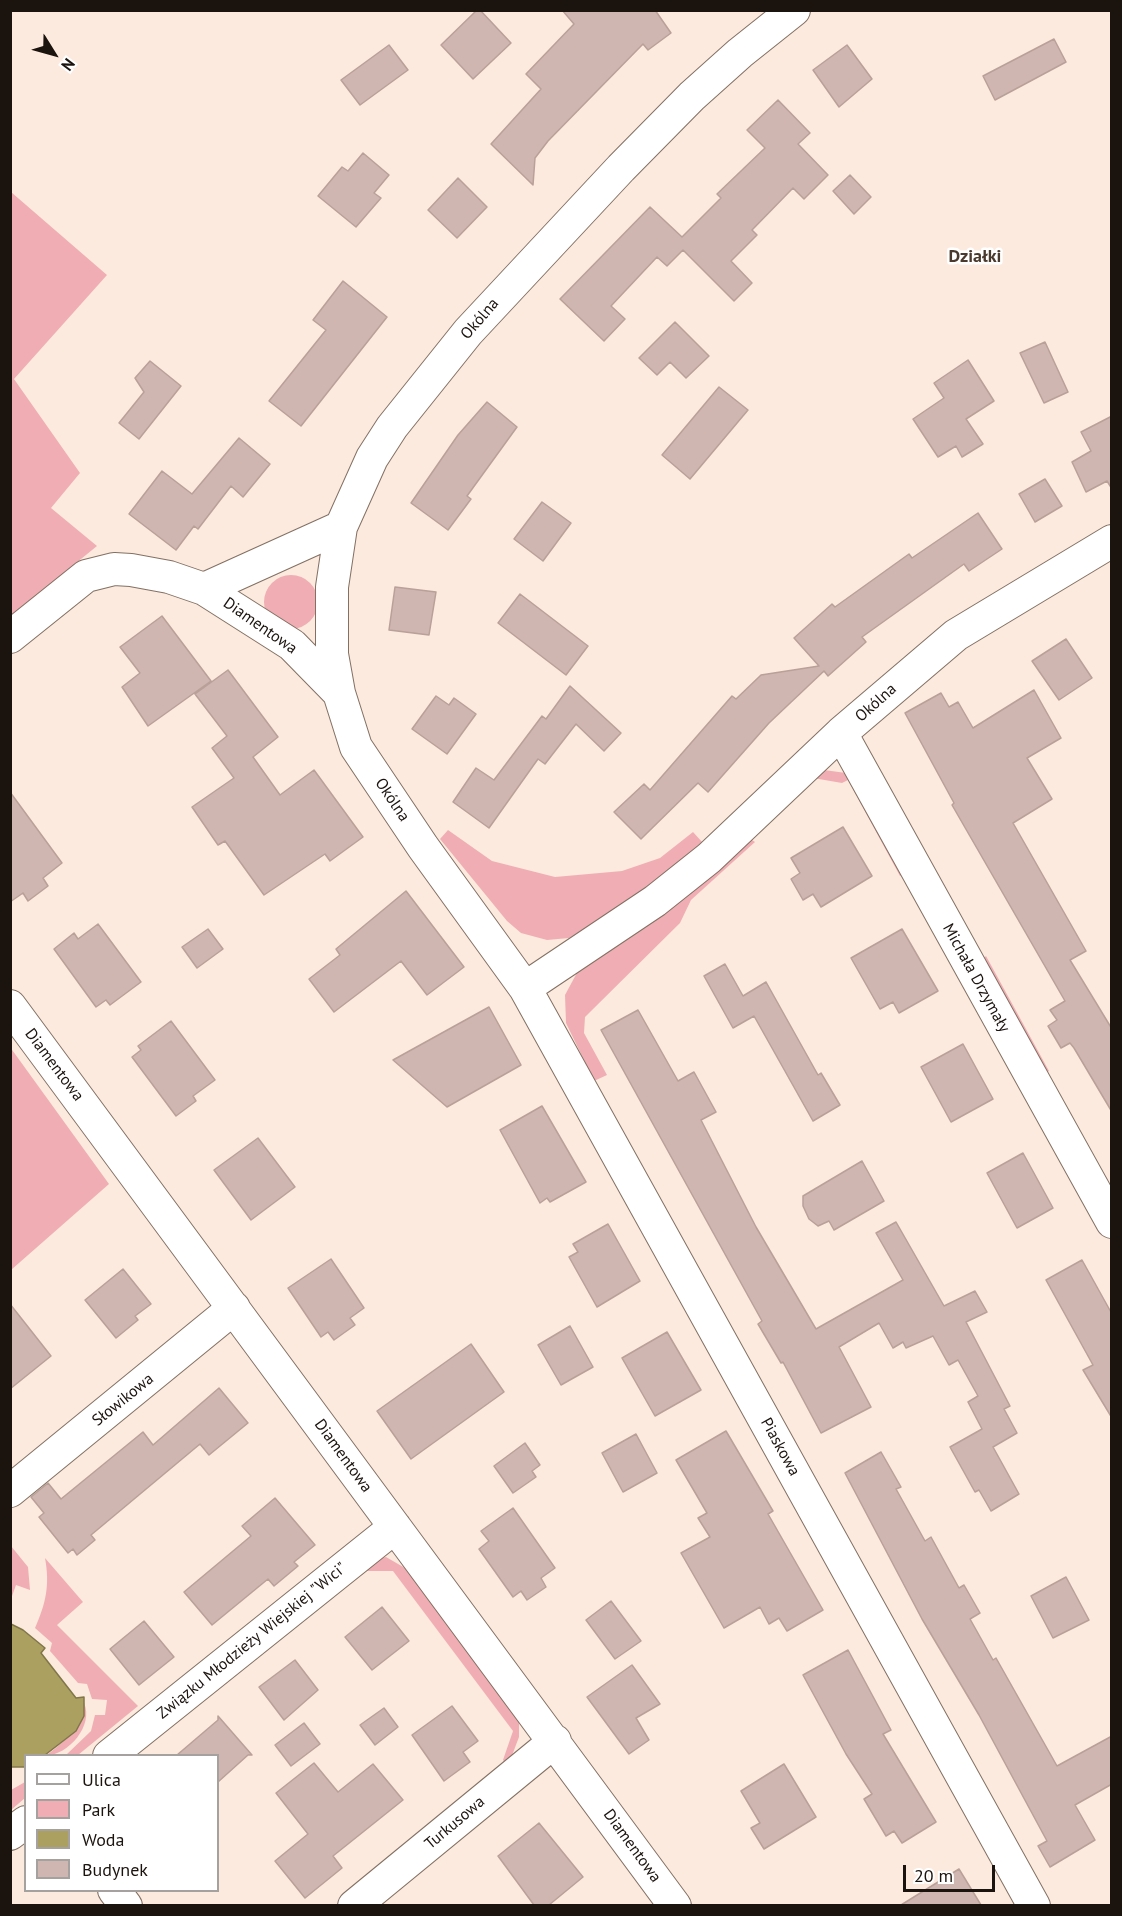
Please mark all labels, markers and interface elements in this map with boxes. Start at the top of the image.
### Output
north arrow [24,24,84,84]
text: N [57,55,80,75]
district label: Działki [949,246,1001,268]
street label: Okólna [457,294,503,344]
street label: Diamentowa [219,593,301,659]
street label: Okólna [852,680,900,726]
street label: Okólna [371,775,413,825]
street label: Michała Drzymały [938,920,1014,1036]
street label: Diamentowa [20,1025,88,1105]
street label: Słowikowa [89,1370,157,1430]
street label: Piaskowa [756,1415,804,1479]
street label: Diamentowa [310,1416,376,1496]
street label: Związku Młodzieży Wiejskiej "Wici" [153,1559,351,1723]
legend [24,1754,219,1892]
text: Ulica [82,1768,121,1791]
street label: Turkusowa [421,1792,489,1854]
text: Park [82,1798,115,1821]
street label: Diamentowa [599,1806,665,1886]
text: Woda [82,1828,124,1851]
scale bar [906,1853,998,1891]
text: Budynek [82,1858,148,1881]
text: 20 m [914,1864,953,1887]

